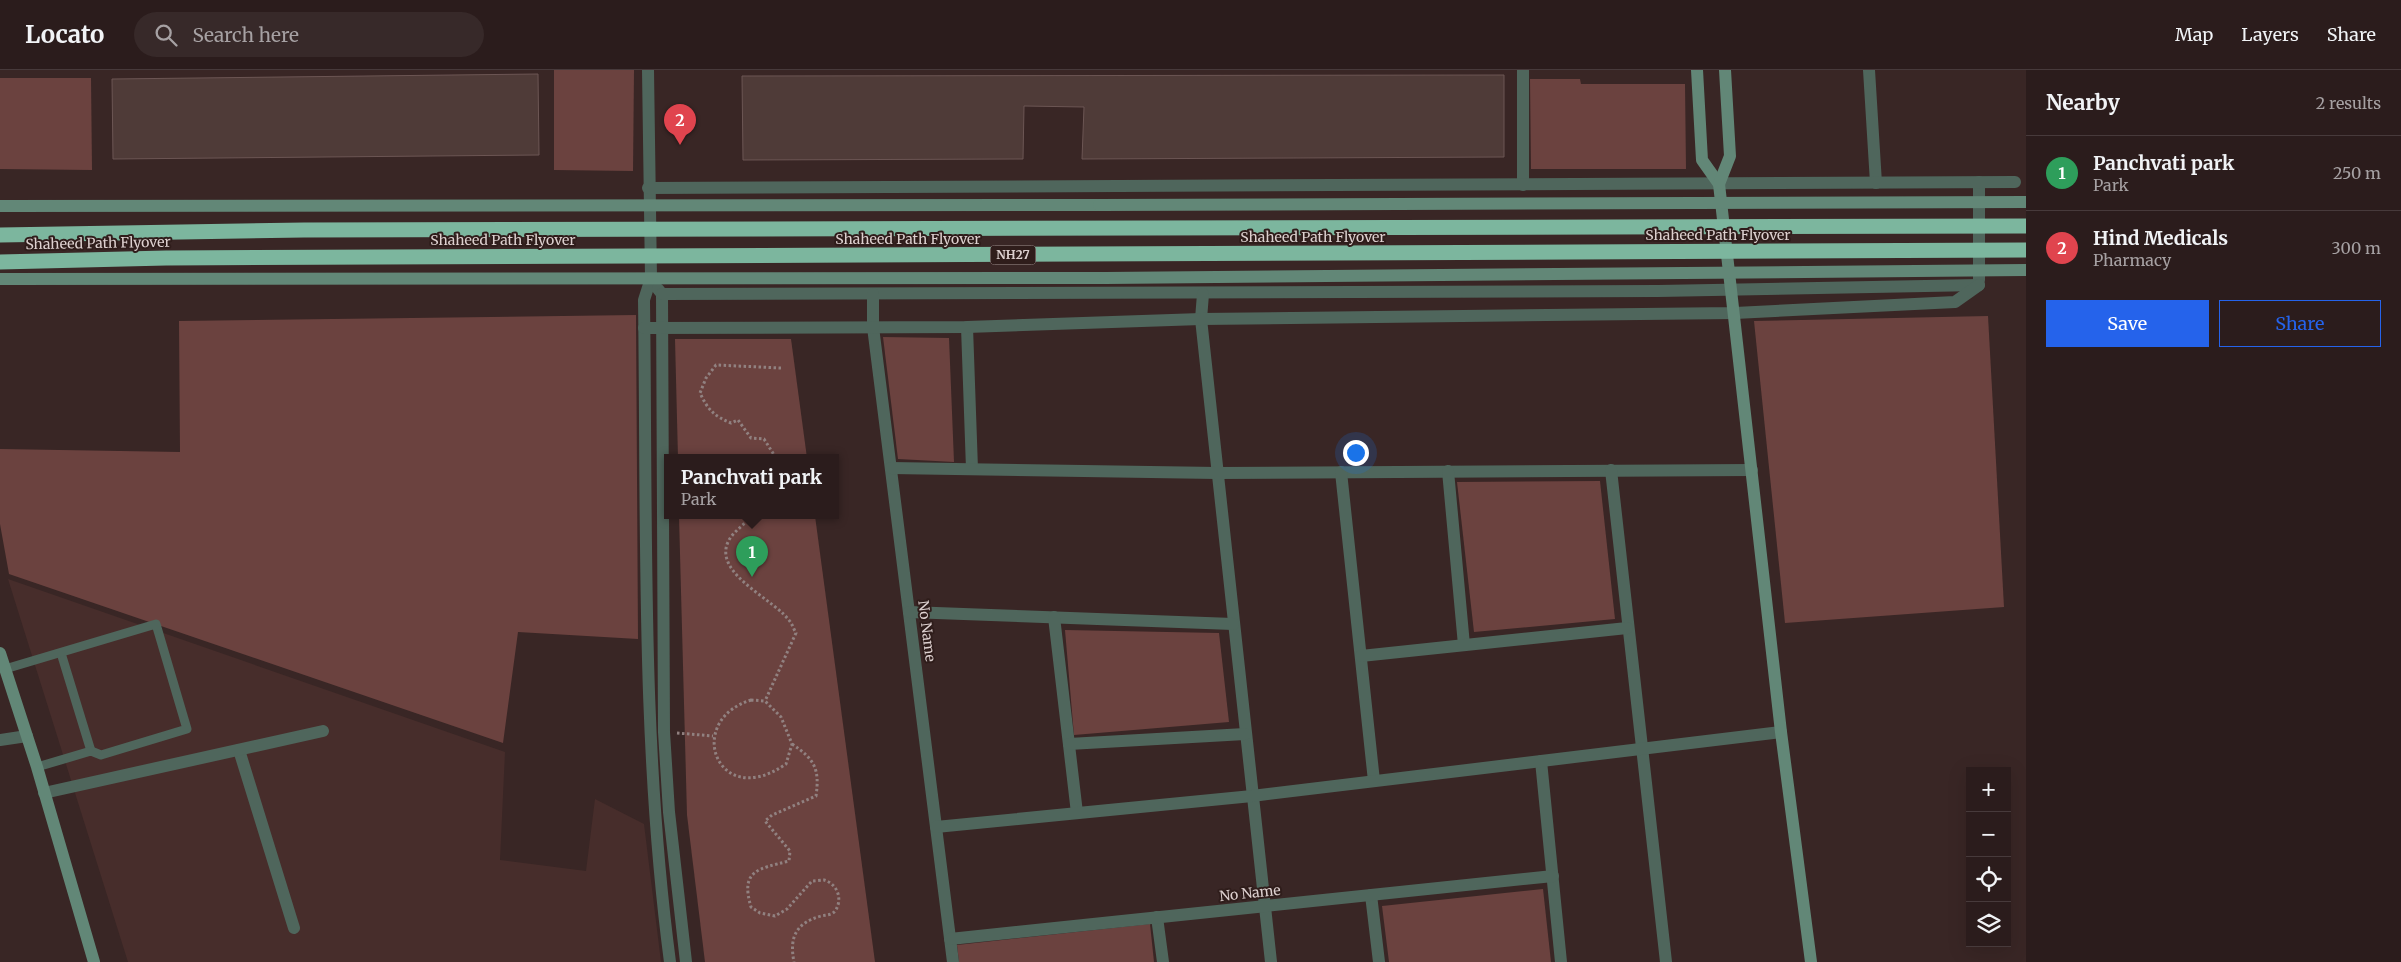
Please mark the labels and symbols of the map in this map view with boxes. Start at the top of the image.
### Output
pin: 2 [664,104,696,145]
street label: Shaheed Path Flyover [1645,226,1791,244]
street label: Shaheed Path Flyover [1240,228,1386,246]
street label: Shaheed Path Flyover [835,230,981,248]
street label: Shaheed Path Flyover [430,231,576,249]
street label: Shaheed Path Flyover [25,233,171,253]
road number: NH27 [990,246,1036,264]
your location [1343,440,1369,466]
pin: 1 [736,536,768,577]
street label: No Name [914,599,940,663]
street label: No Name [1218,881,1282,905]

